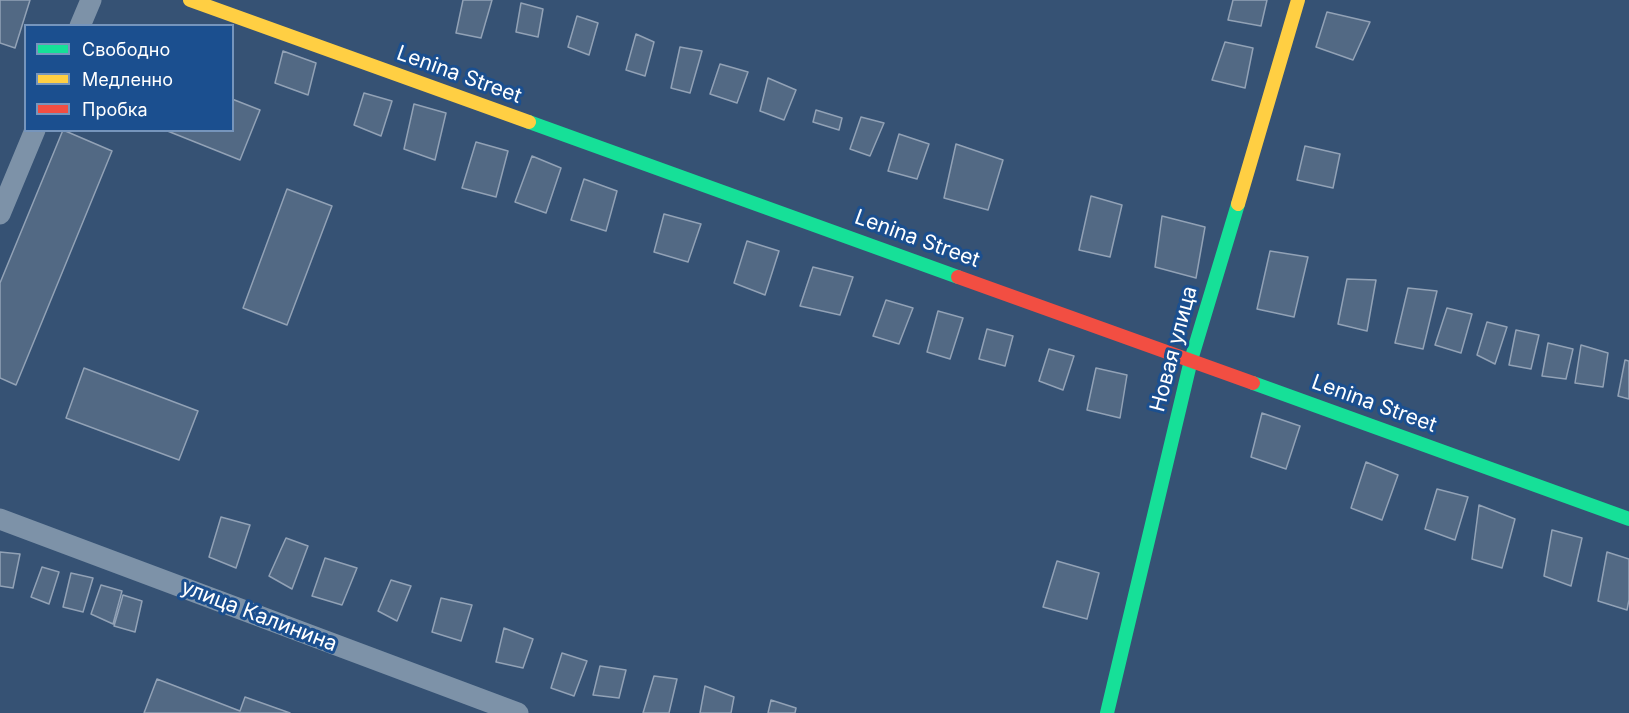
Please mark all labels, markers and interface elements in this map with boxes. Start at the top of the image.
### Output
legend [24,24,234,132]
text: Свободно [82,39,170,60]
street label: Lenina Street [393,41,525,109]
text: Медленно [82,69,173,90]
text: Пробка [82,99,148,120]
street label: Lenina Street [851,205,983,273]
street label: Новая улица [1145,283,1203,415]
street label: Lenina Street [1308,370,1440,438]
street label: улица Калинина [177,575,341,657]

